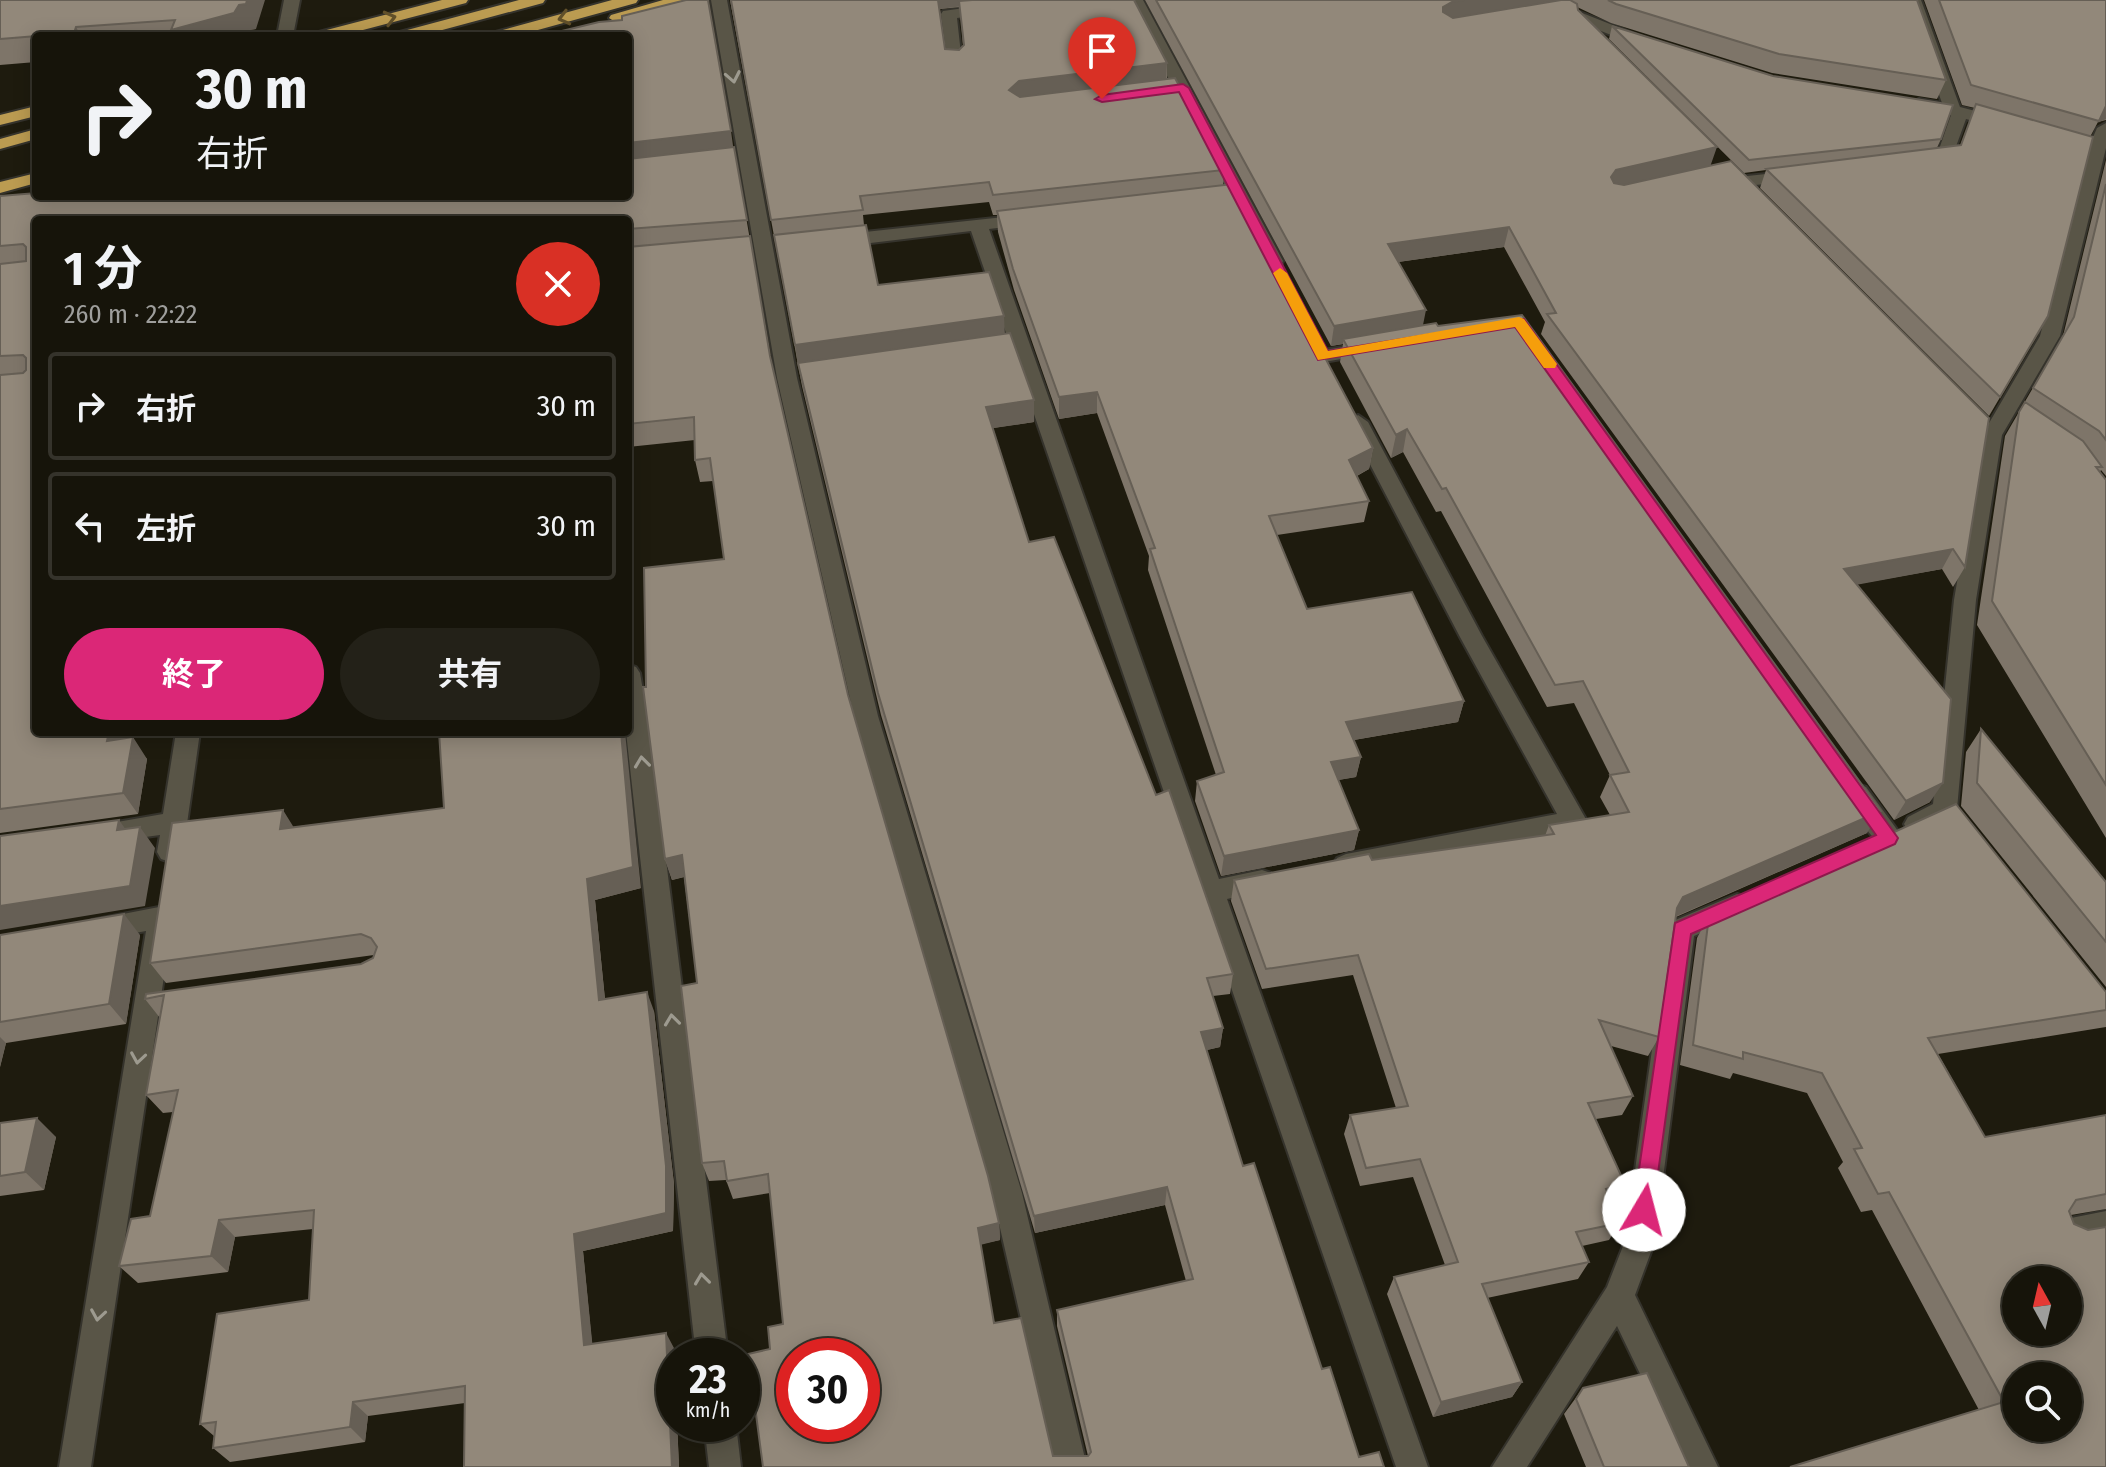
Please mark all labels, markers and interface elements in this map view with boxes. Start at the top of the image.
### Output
one-way arrow [558,9,572,25]
one-way arrow [383,11,397,27]
pin [1068,17,1136,99]
icon: arrive [1080,29,1124,73]
text: 30 m [196,56,307,123]
icon: right [64,64,168,168]
one-way arrow [724,69,741,83]
text: 右折 [196,132,268,176]
text: 1 分 [64,240,142,298]
button: close [516,242,600,326]
text: 260 m · 22:22 [64,299,197,330]
icon: right [68,384,112,428]
text: 30 m [537,388,596,424]
text: 右折 [136,391,196,427]
icon: left [68,504,112,548]
text: 30 m [537,508,596,544]
text: 左折 [136,511,196,547]
button: 終了 [64,628,324,720]
button: 共有 [340,628,600,720]
one-way arrow [633,755,650,768]
one-way arrow [664,1013,681,1027]
one-way arrow [130,1051,147,1065]
position arrow [1602,1168,1686,1252]
north arrow [2002,1266,2082,1346]
map controls [2002,1266,2082,1442]
one-way arrow [694,1272,711,1285]
one-way arrow [90,1308,107,1322]
speed limit sign: 30 [776,1338,880,1442]
text: 23 [689,1356,727,1404]
button: search [2002,1362,2082,1442]
text: km/h [686,1398,730,1422]

